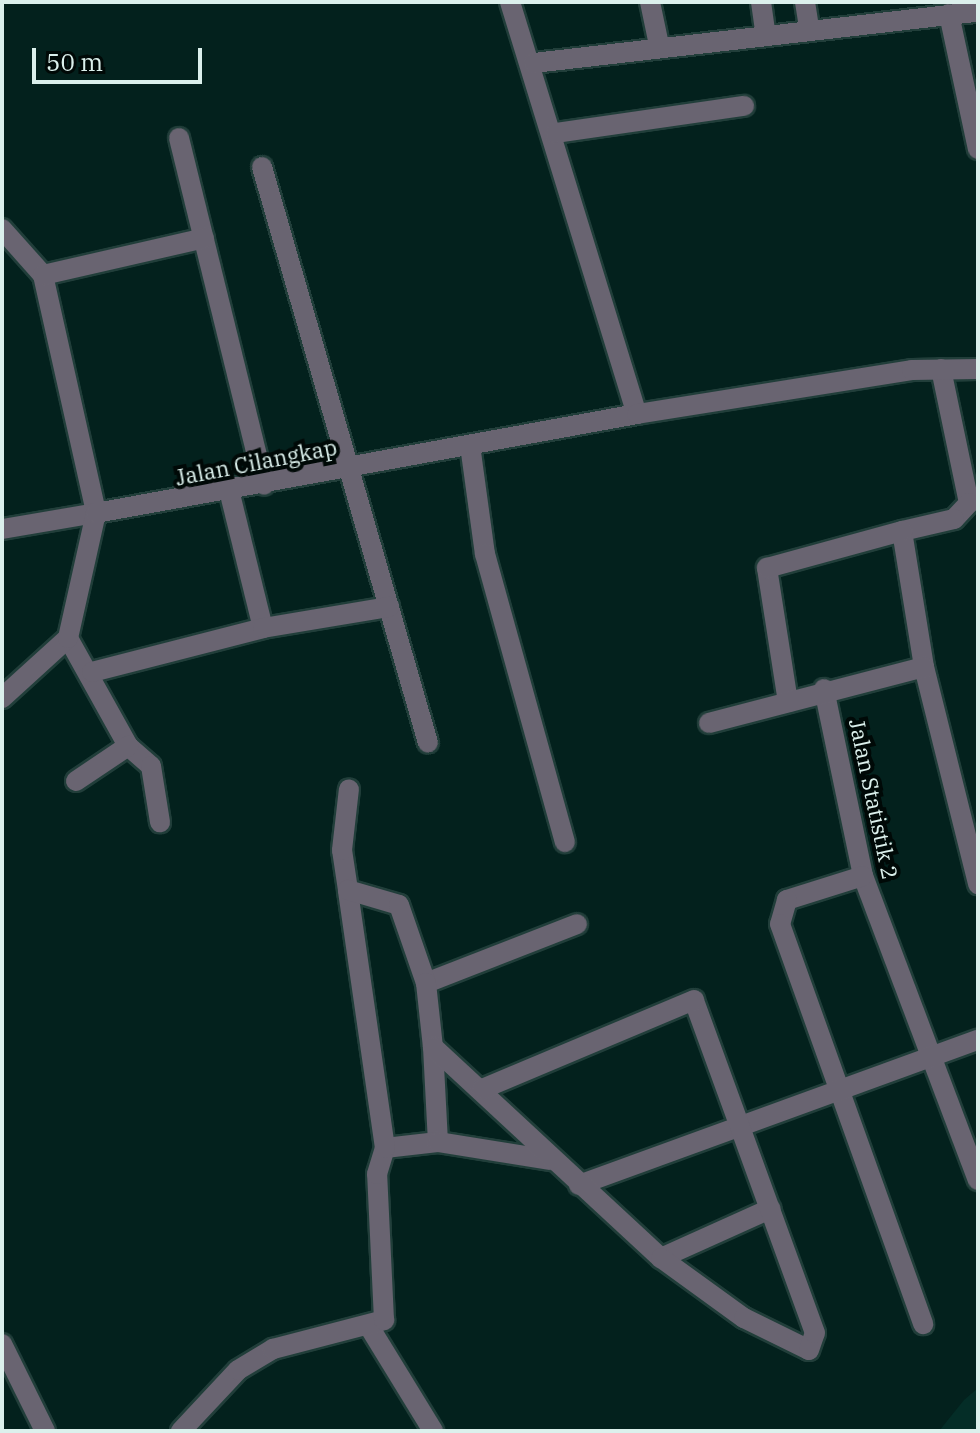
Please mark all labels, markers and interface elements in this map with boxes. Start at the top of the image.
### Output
scale bar [36,32,206,82]
text: 50 m [46,46,103,78]
street label: Jalan Cilangkap [173,433,339,491]
street label: Jalan Statistik 2 [844,716,904,882]

